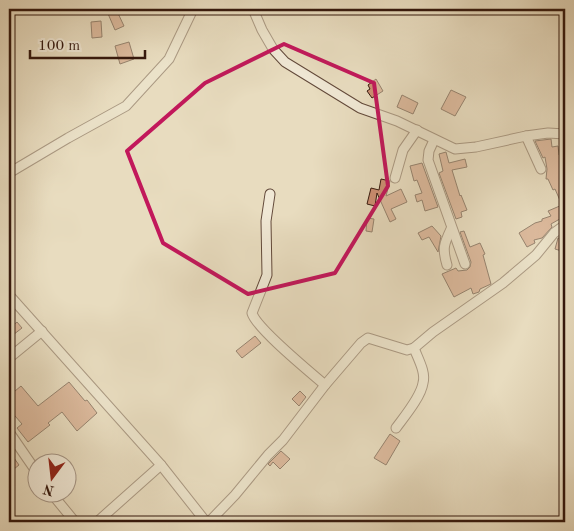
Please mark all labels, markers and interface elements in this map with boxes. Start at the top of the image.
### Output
scale bar [30,28,145,60]
text: 100 m [38,39,80,54]
north arrow [28,454,78,504]
text: N [42,481,56,498]

